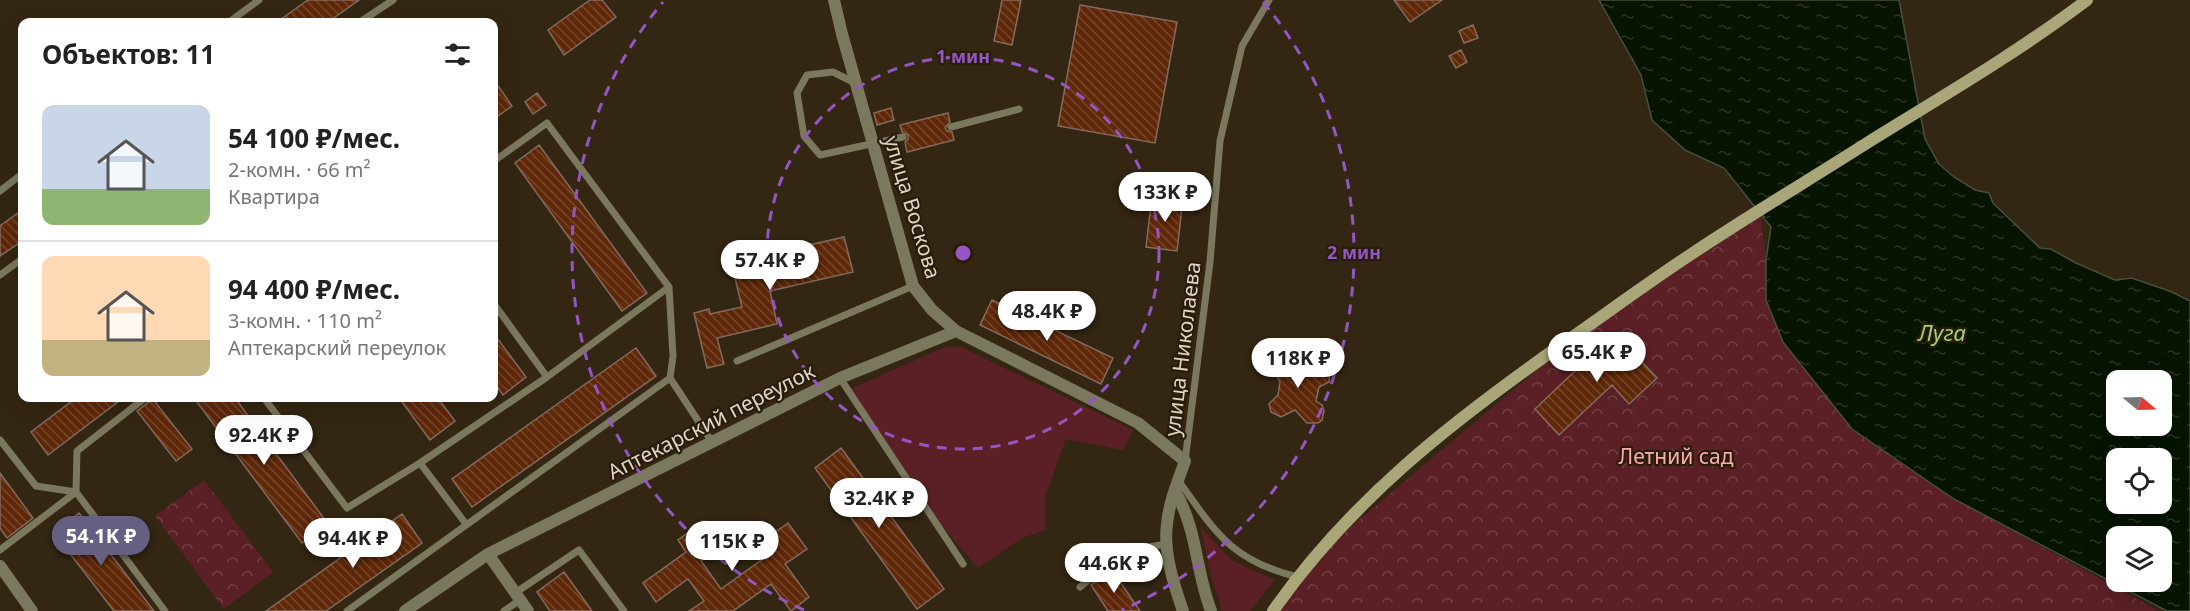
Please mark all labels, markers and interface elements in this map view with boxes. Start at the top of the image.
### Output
text: Объектов: 11 [42,36,215,72]
icon: filters [441,38,474,71]
text: 1 мин [936,44,990,68]
text: 54 100 ₽/мес. [228,120,400,156]
icon: home [90,129,162,201]
street label: улица Воскова [878,132,948,282]
text: 2-комн. · 66 m² [228,156,371,183]
pin: 133K ₽ [1116,172,1214,223]
text: 133K ₽ [1133,178,1197,205]
text: Квартира [228,183,320,210]
pin: 57.4K ₽ [715,240,825,291]
text: 2 мин [1327,240,1381,264]
centre of rings [953,243,973,263]
text: 57.4K ₽ [735,246,805,273]
street label: улица Николаева [1157,260,1207,438]
text: 94 400 ₽/мес. [228,271,400,307]
icon: home [90,280,162,352]
pin: 48.4K ₽ [992,291,1102,342]
text: 48.4K ₽ [1012,297,1082,324]
text: 3-комн. · 110 m² [228,307,382,334]
water label: Луга [1917,317,1966,347]
pin: 65.4K ₽ [1542,332,1652,383]
text: Аптекарский переулок [228,334,446,361]
pin: 118K ₽ [1249,338,1347,389]
text: 65.4K ₽ [1562,338,1632,365]
text: 118K ₽ [1266,344,1330,371]
street label: Аптекарский переулок [603,357,819,485]
north arrow [2106,370,2172,436]
map controls [2106,370,2172,592]
pin: 92.4K ₽ [209,415,319,466]
text: 92.4K ₽ [229,421,299,448]
park label: Летний сад [1619,442,1734,470]
button: locate [2106,448,2172,514]
pin: 32.4K ₽ [824,478,934,529]
text: 32.4K ₽ [844,484,914,511]
pin: 54.1K ₽ [46,516,156,567]
pin: 94.4K ₽ [298,518,408,569]
pin: 115K ₽ [683,521,781,572]
text: 54.1K ₽ [66,522,136,549]
text: 94.4K ₽ [318,524,388,551]
button: layers [2106,526,2172,592]
text: 115K ₽ [700,527,764,554]
pin: 44.6K ₽ [1059,543,1169,594]
text: 44.6K ₽ [1079,549,1149,576]

